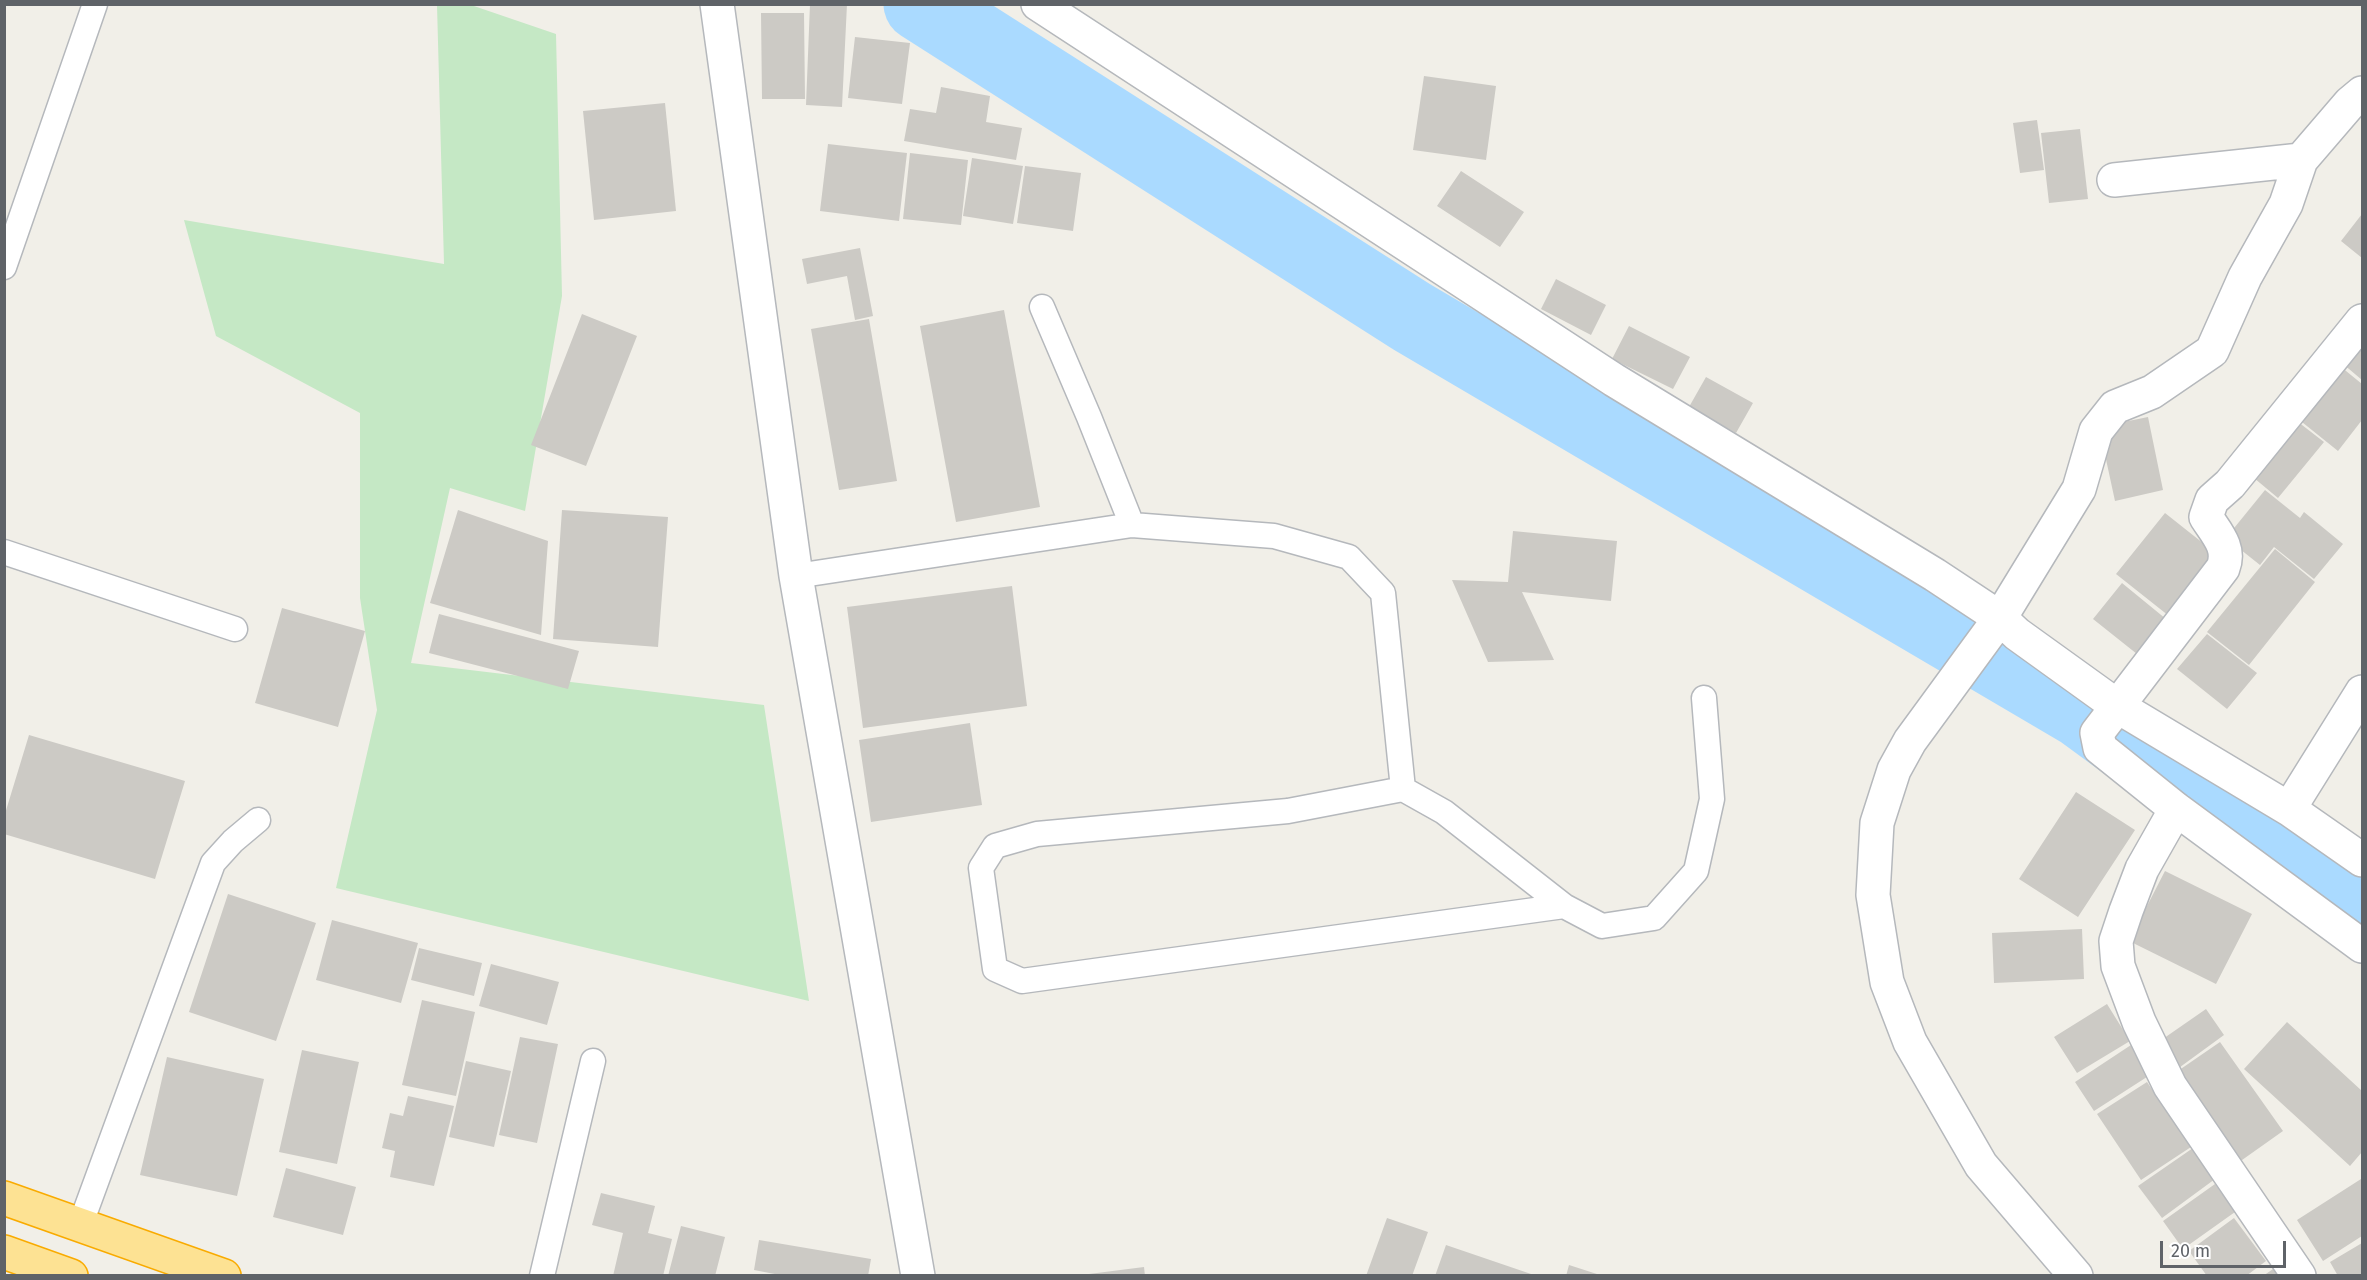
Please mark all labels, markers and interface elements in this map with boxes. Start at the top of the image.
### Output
scale bar [2163,1229,2289,1267]
text: 20 m [2171,1240,2210,1262]

